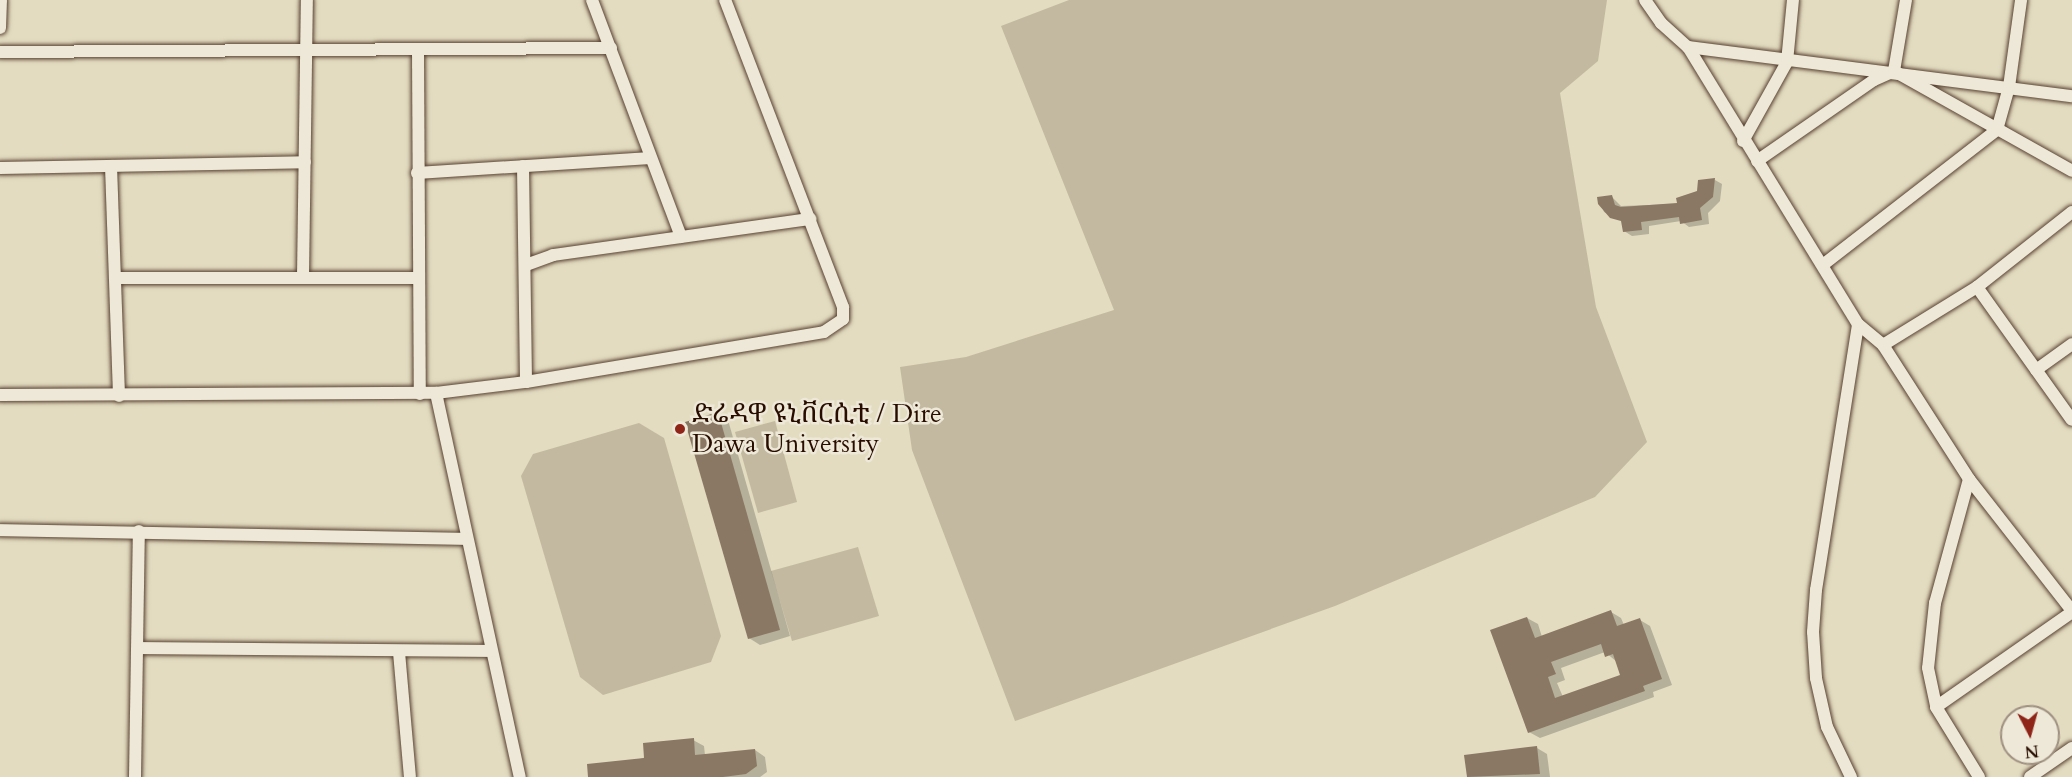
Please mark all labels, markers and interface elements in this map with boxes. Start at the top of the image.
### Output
place label: ድሬዳዋ ዩኒቨርሲቲ / Dire Dawa University [692,398,942,460]
marker: ድሬዳዋ ዩኒቨርሲቲ / Dire Dawa University [673,422,687,436]
north arrow [2000,705,2060,765]
text: N [2024,739,2040,763]

